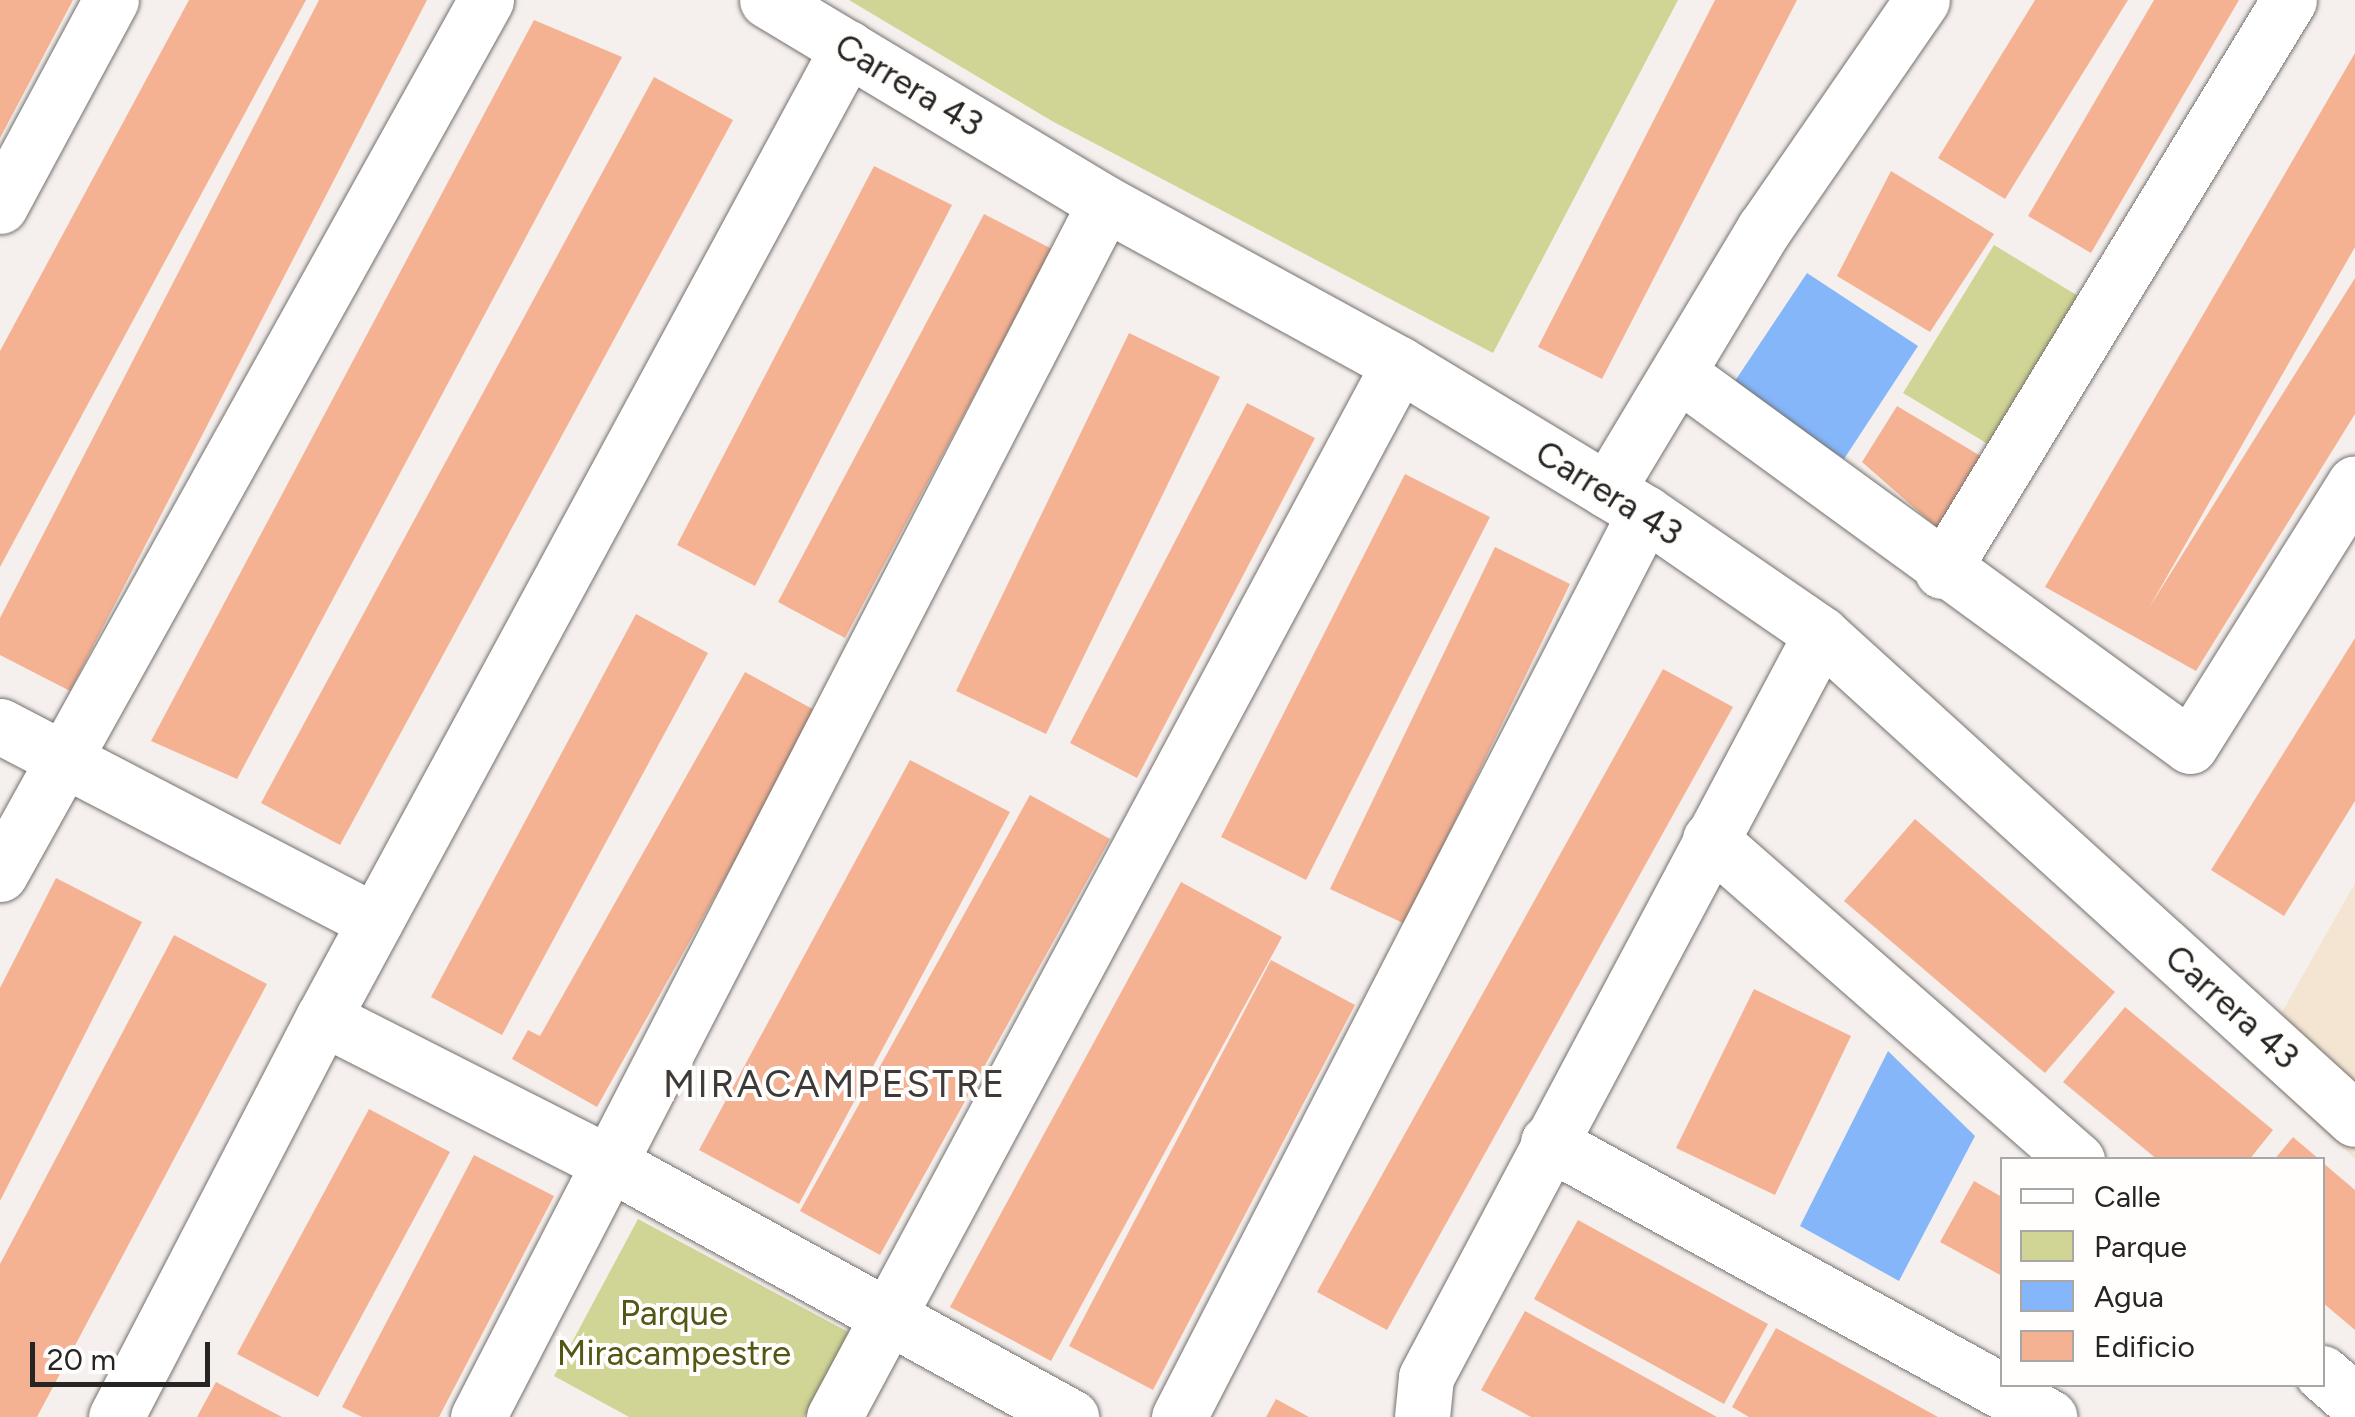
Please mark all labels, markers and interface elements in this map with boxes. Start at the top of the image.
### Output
street label: Carrera 43 [827,25,991,145]
street label: Carrera 43 [1528,431,1690,555]
street label: Carrera 43 [2157,936,2307,1078]
district label: MIRACAMPESTRE [663,1062,1007,1108]
legend [2000,1157,2325,1387]
text: Calle [2094,1178,2161,1215]
text: Parque [2094,1228,2187,1265]
text: Agua [2094,1278,2164,1315]
park label: Parque Miracampestre [557,1292,791,1374]
scale bar [35,1322,215,1384]
text: Edificio [2094,1328,2195,1365]
text: 20 m [47,1341,116,1378]

